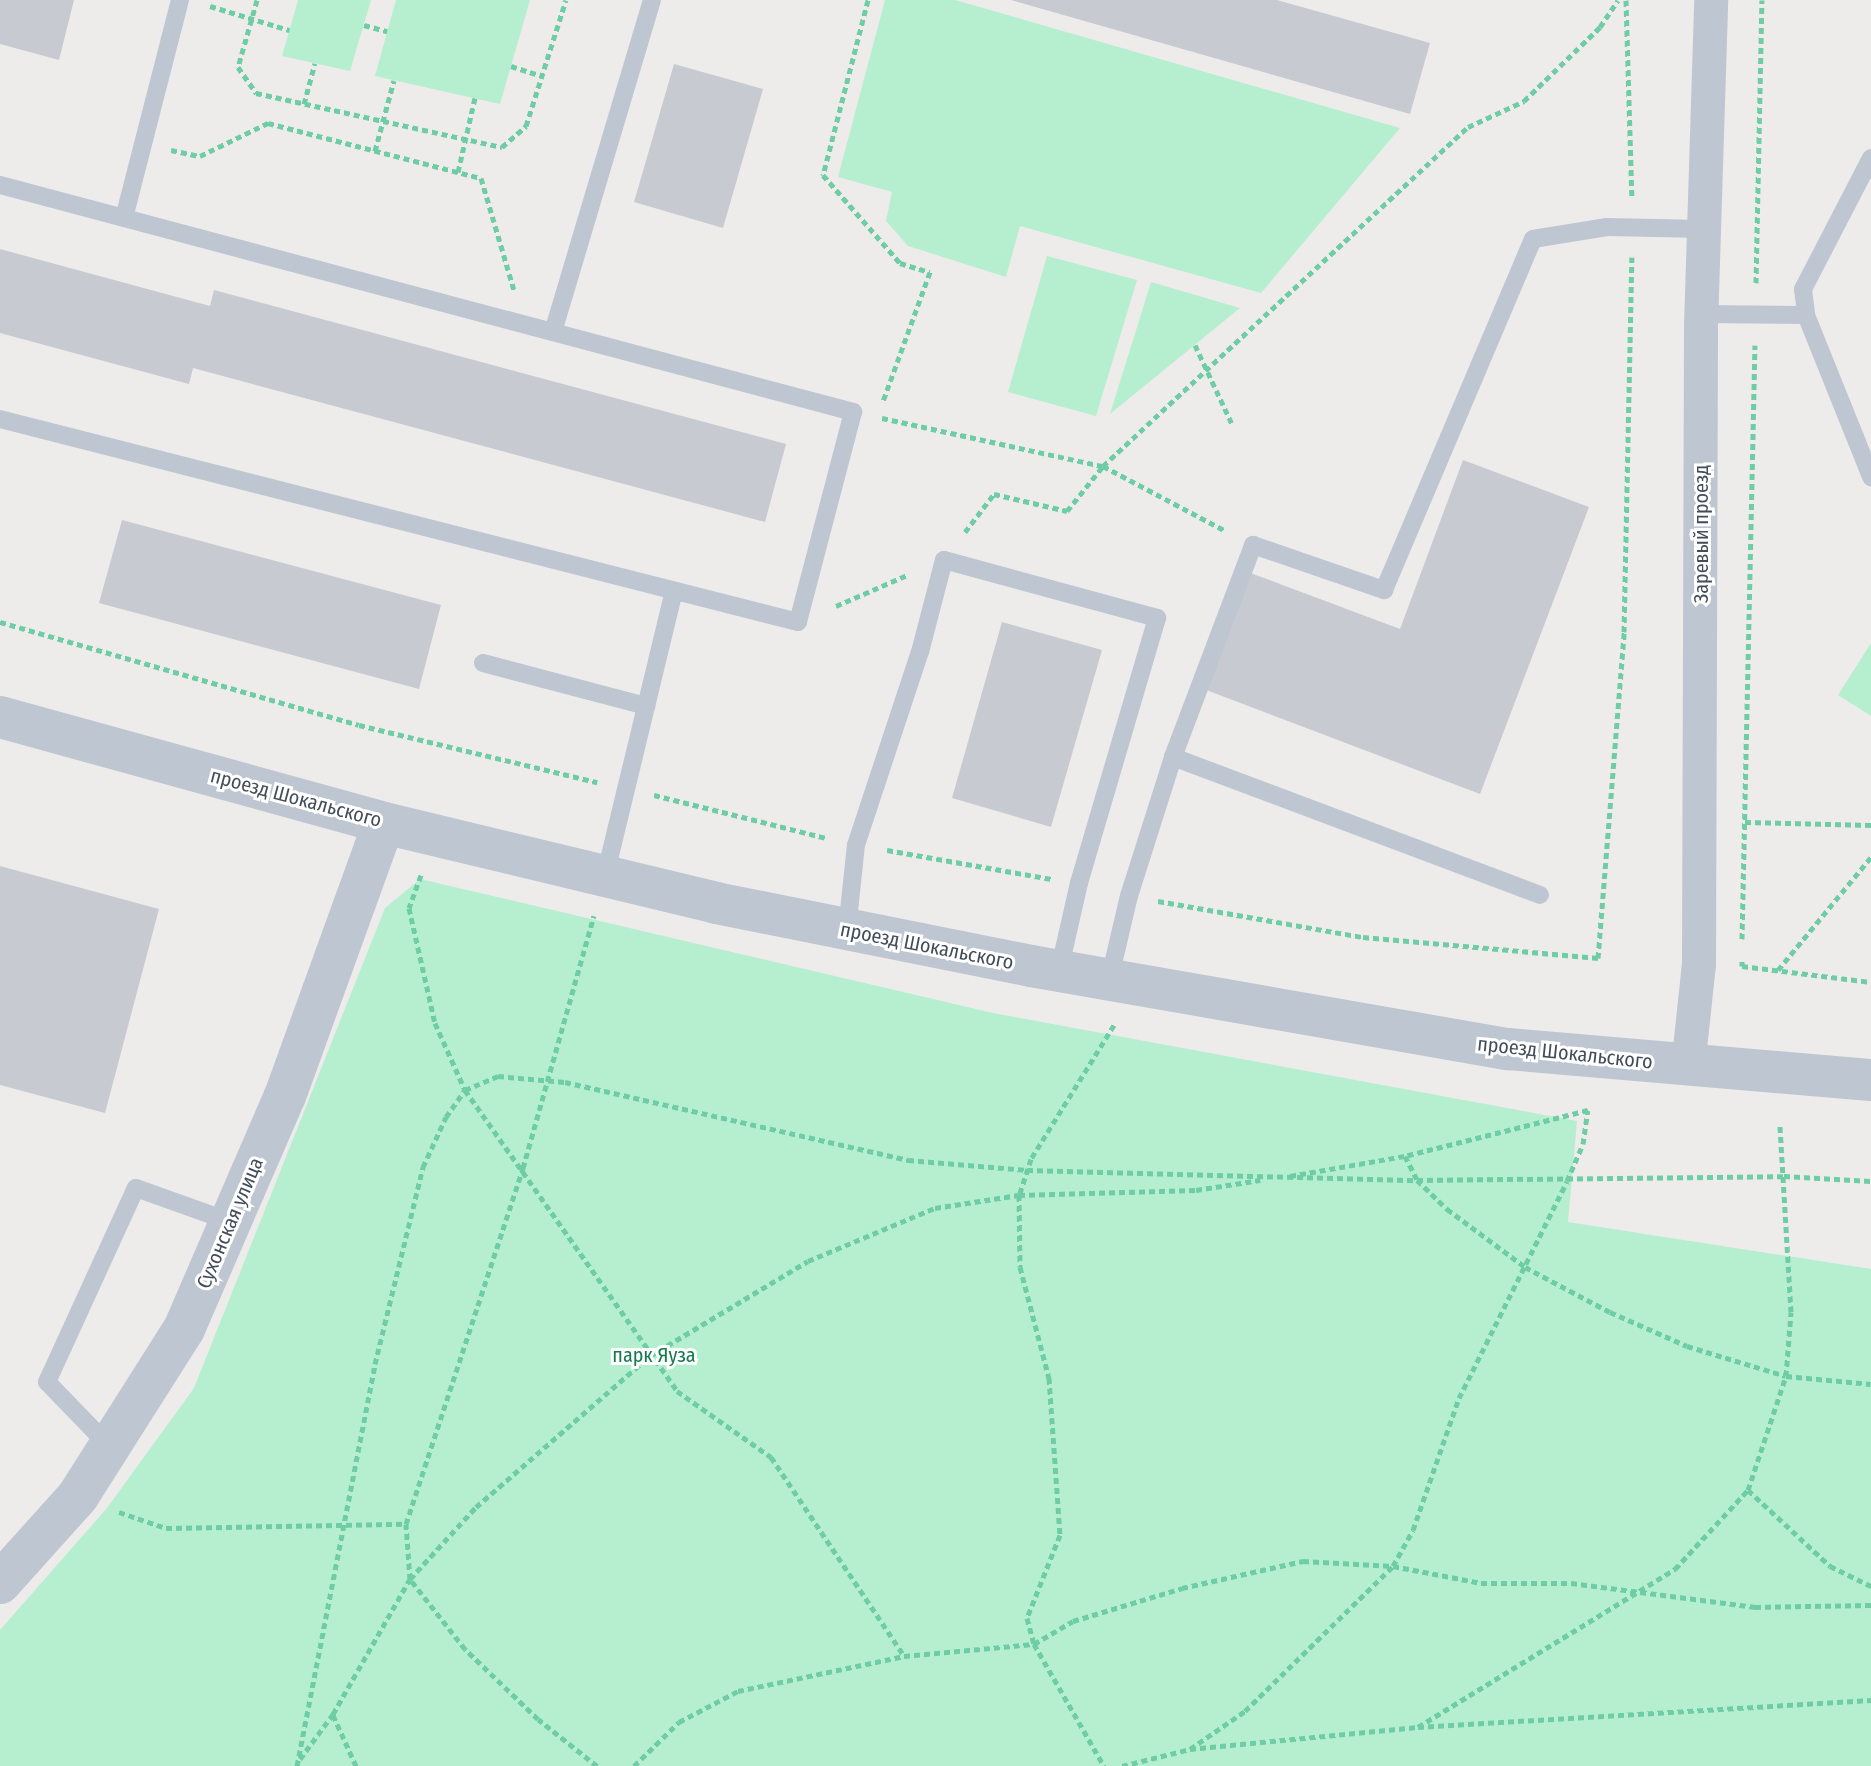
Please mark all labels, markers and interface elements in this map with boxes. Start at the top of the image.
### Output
street label: Заревый проезд [1689,465,1713,603]
street label: проезд Шокальского [208,764,384,832]
street label: проезд Шокальского [838,917,1016,975]
street label: проезд Шокальского [1476,1032,1654,1074]
street label: Сухонская улица [192,1154,268,1292]
park label: парк Яуза [612,1343,696,1367]

